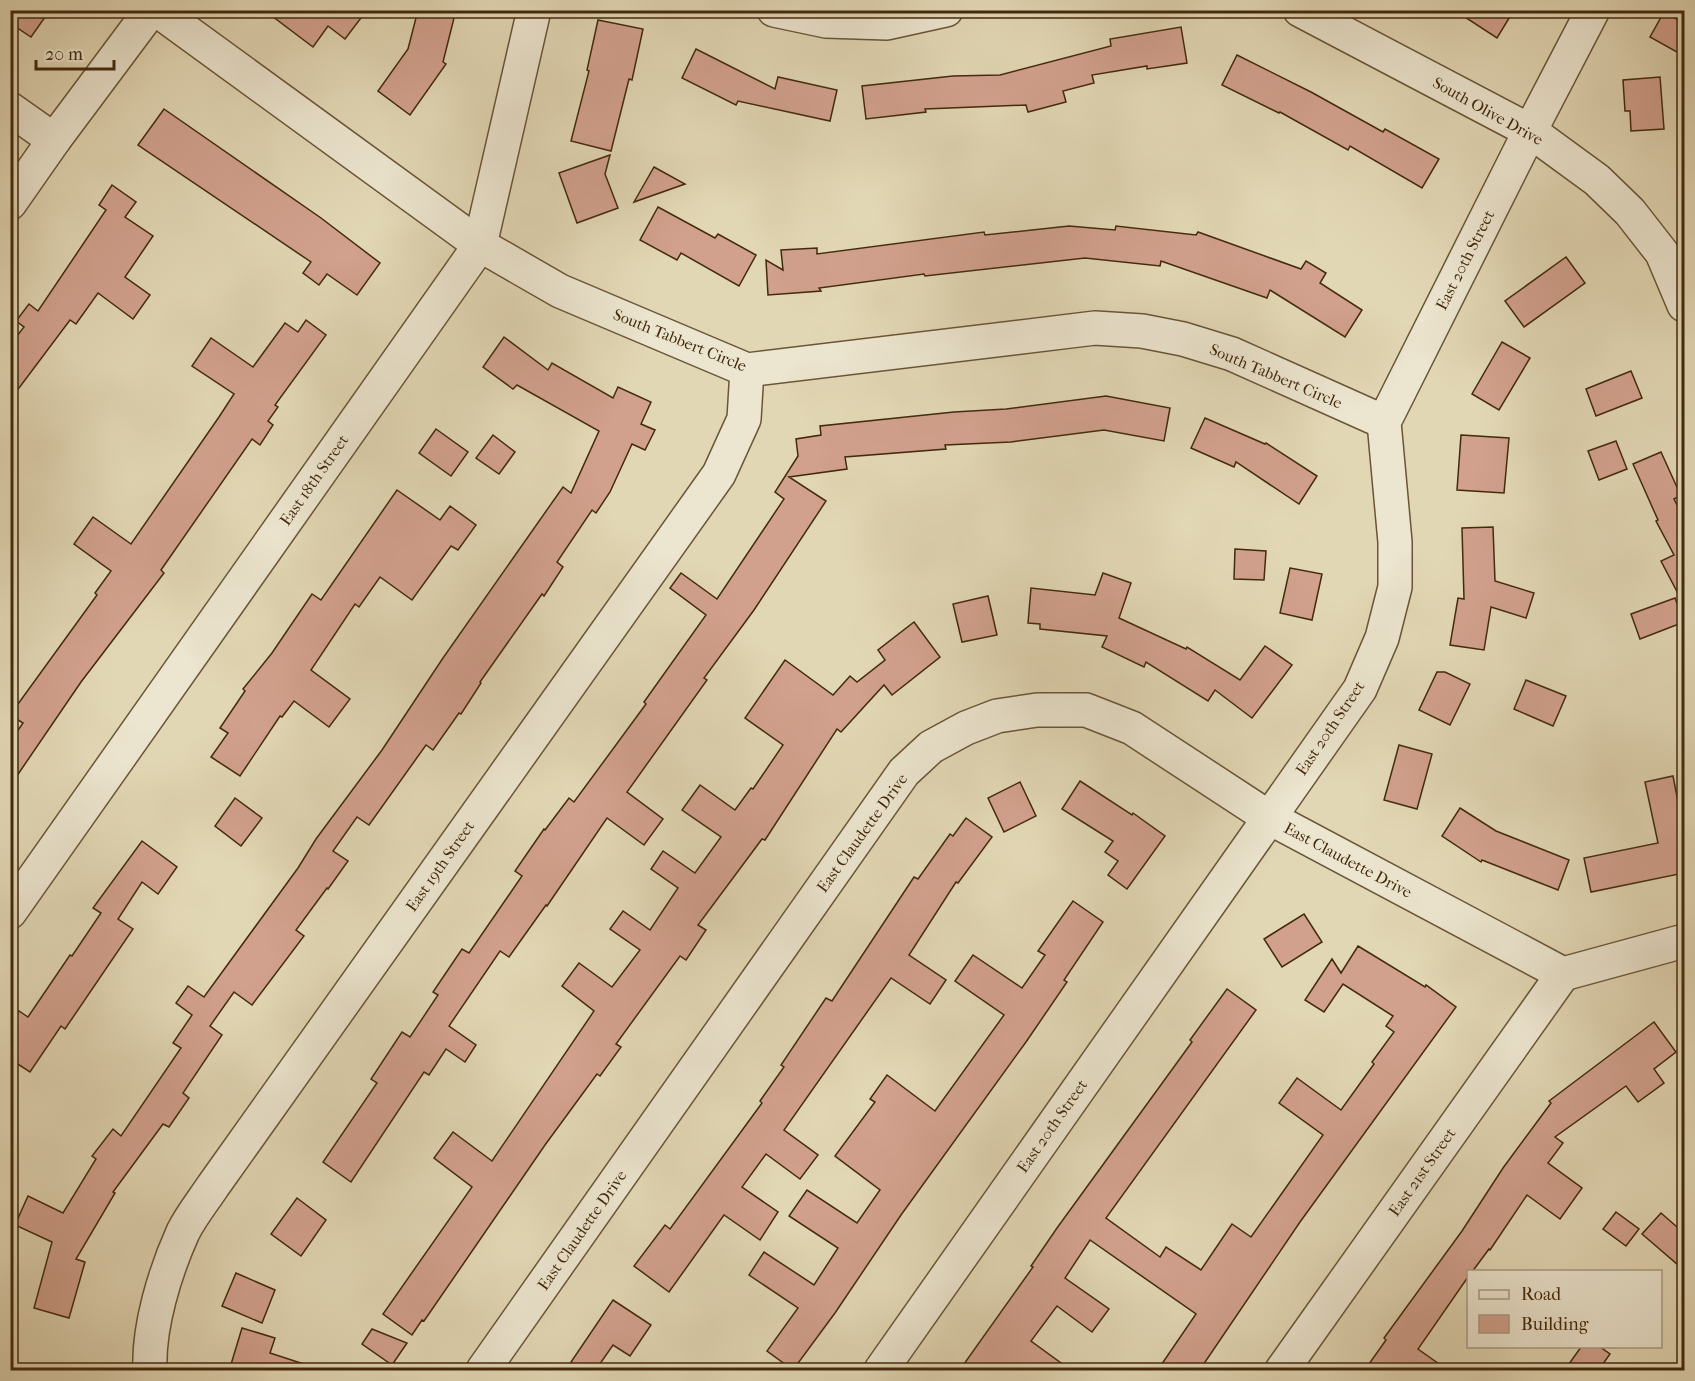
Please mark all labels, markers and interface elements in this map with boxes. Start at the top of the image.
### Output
scale bar [36,33,114,71]
text: 20 m [45,44,83,65]
street label: South Olive Drive [1430,73,1546,149]
street label: East 20th Street [1432,207,1498,313]
street label: South Tabbert Circle [611,305,750,375]
street label: South Tabbert Circle [1207,339,1345,413]
street label: East 18th Street [276,431,352,529]
street label: East 20th Street [1291,677,1369,779]
street label: East Claudette Drive [813,770,912,896]
street label: East 19th Street [402,817,479,915]
street label: East Claudette Drive [1281,818,1415,902]
street label: East 20th Street [1013,1075,1091,1176]
street label: East 21st Street [1385,1124,1460,1220]
street label: East Claudette Drive [533,1166,631,1294]
legend [1467,1270,1662,1348]
text: Road [1521,1284,1561,1305]
text: Building [1521,1314,1589,1335]

